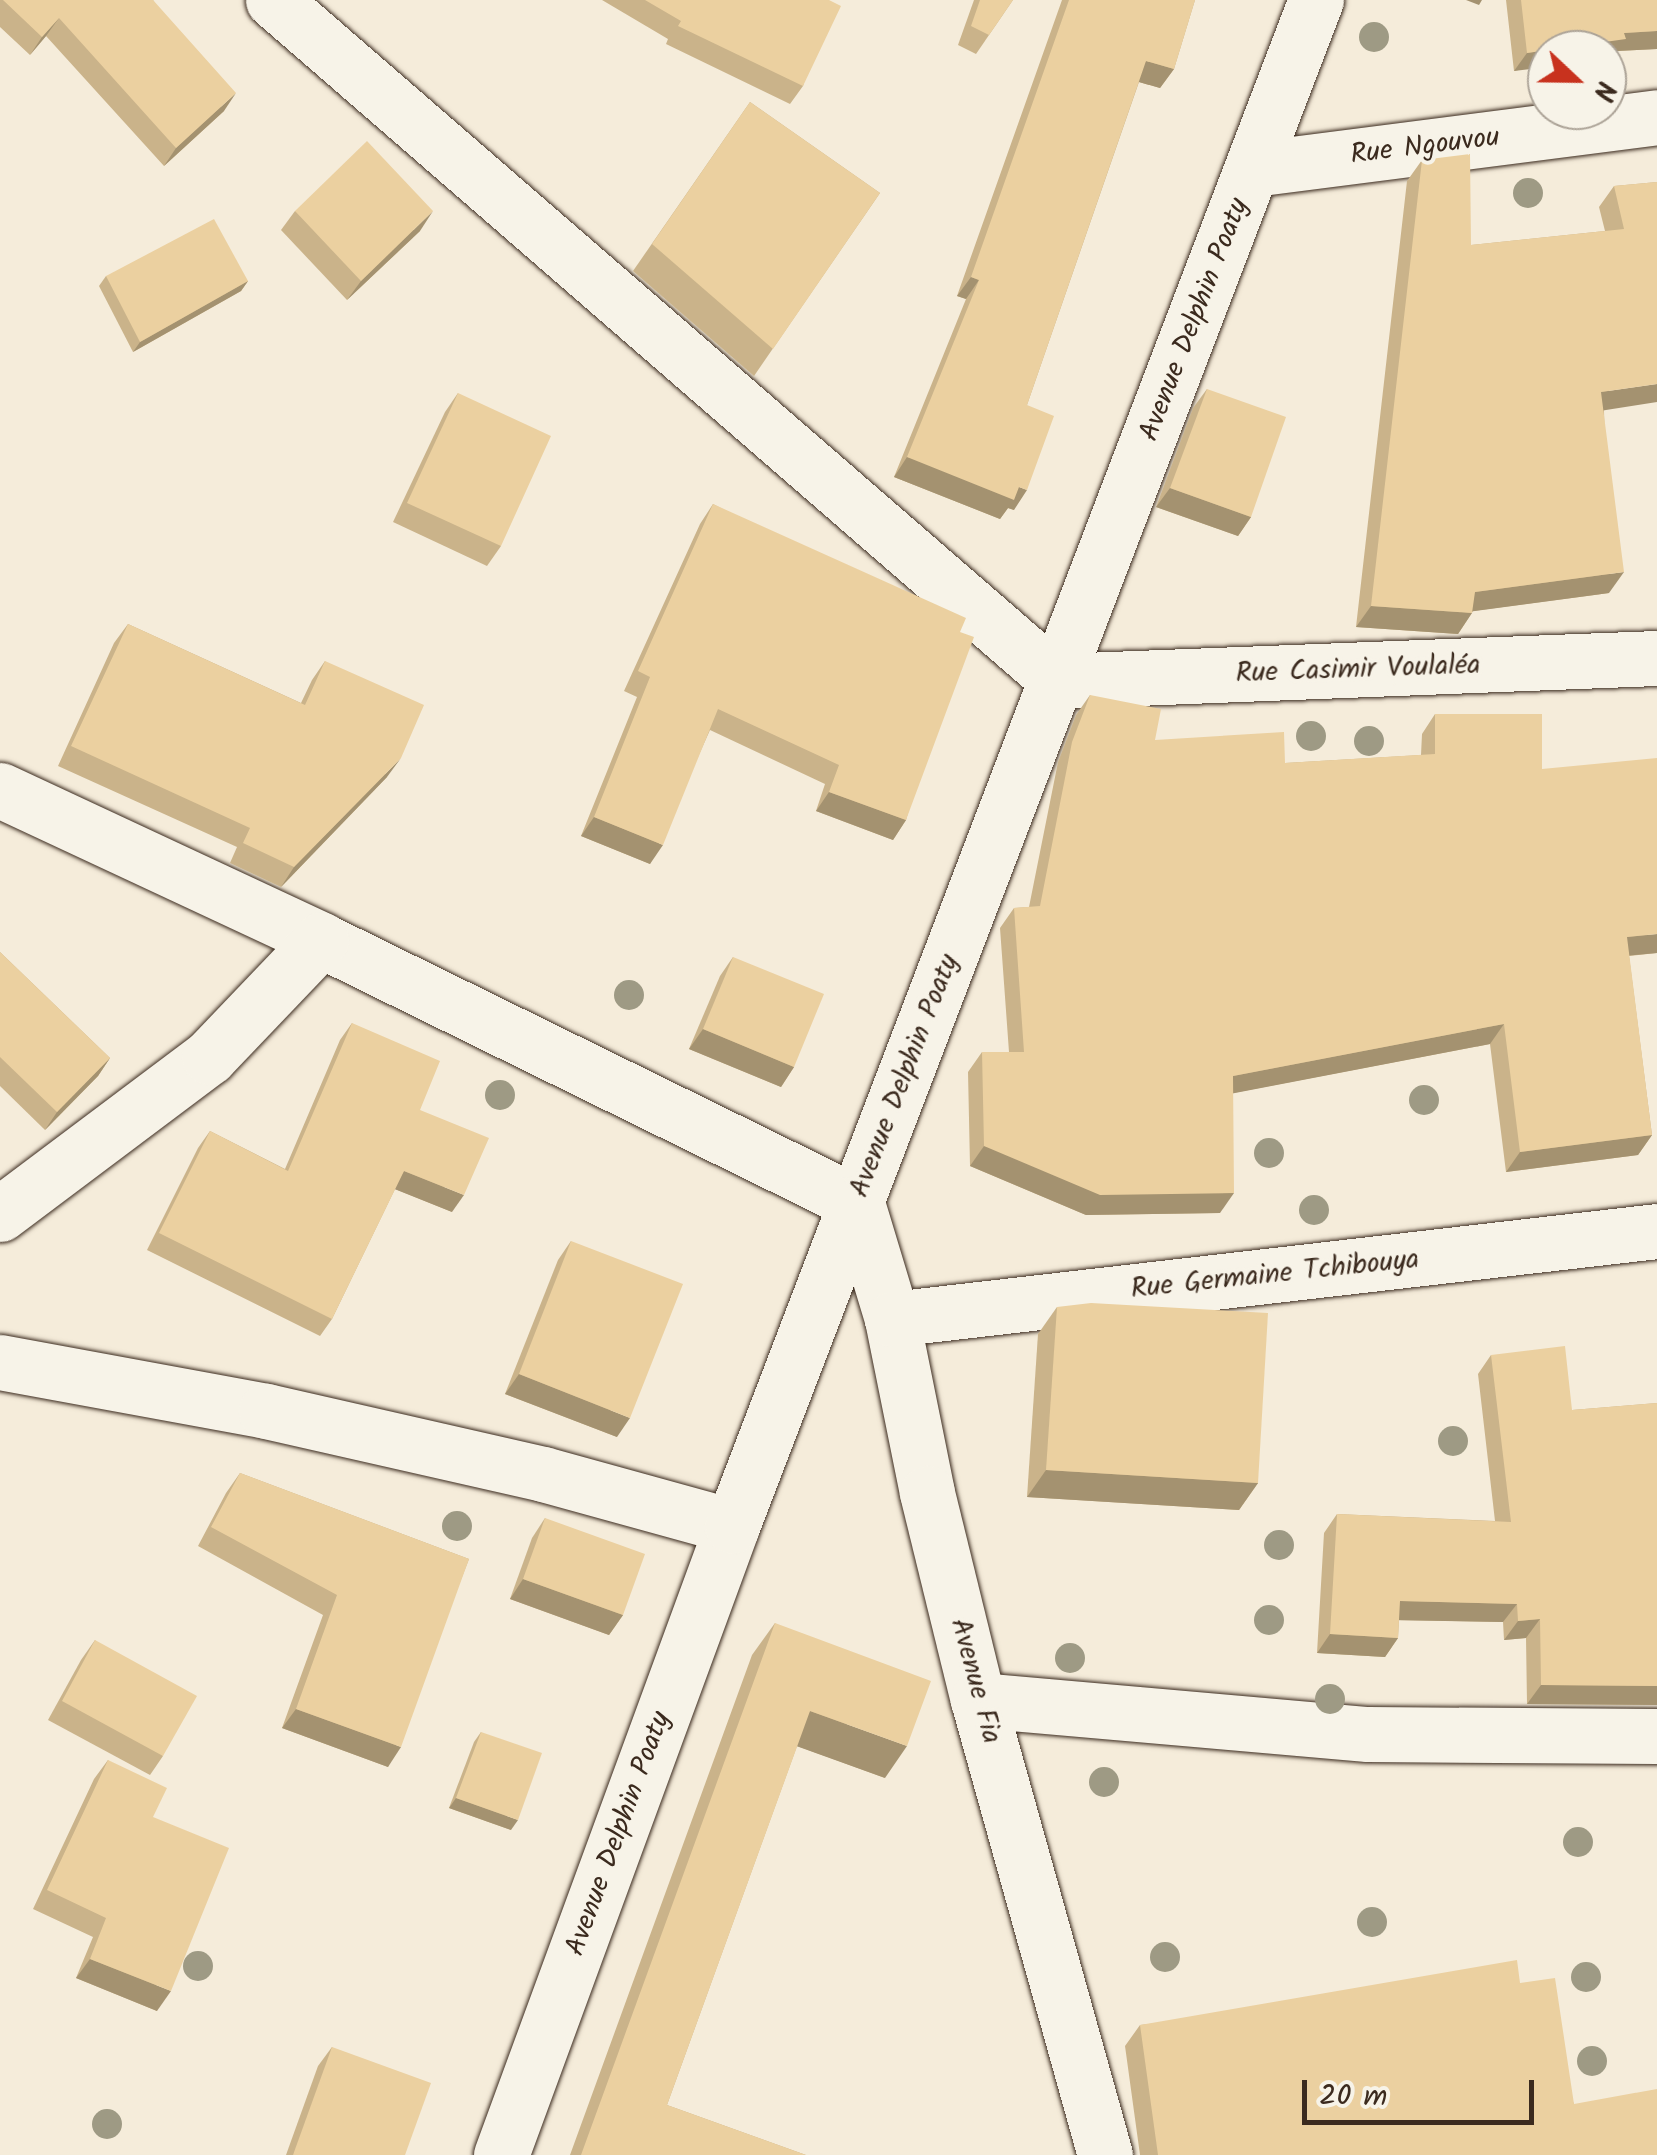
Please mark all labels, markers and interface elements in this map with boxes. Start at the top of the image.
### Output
north arrow [1527,30,1627,130]
text: N [1579,74,1628,107]
street label: Rue Ngouvou [1348,121,1502,173]
street label: Avenue Delphin Poaty [1133,194,1257,446]
street label: Rue Casimir Voulaléa [1235,649,1481,691]
street label: Avenue Delphin Poaty [843,950,967,1202]
street label: Rue Germaine Tchibouya [1129,1243,1421,1307]
street label: Avenue Fia [942,1615,1008,1747]
street label: Avenue Delphin Poaty [559,1707,679,1961]
scale bar [1307,2060,1540,2122]
text: 20 m [1319,2073,1387,2121]

